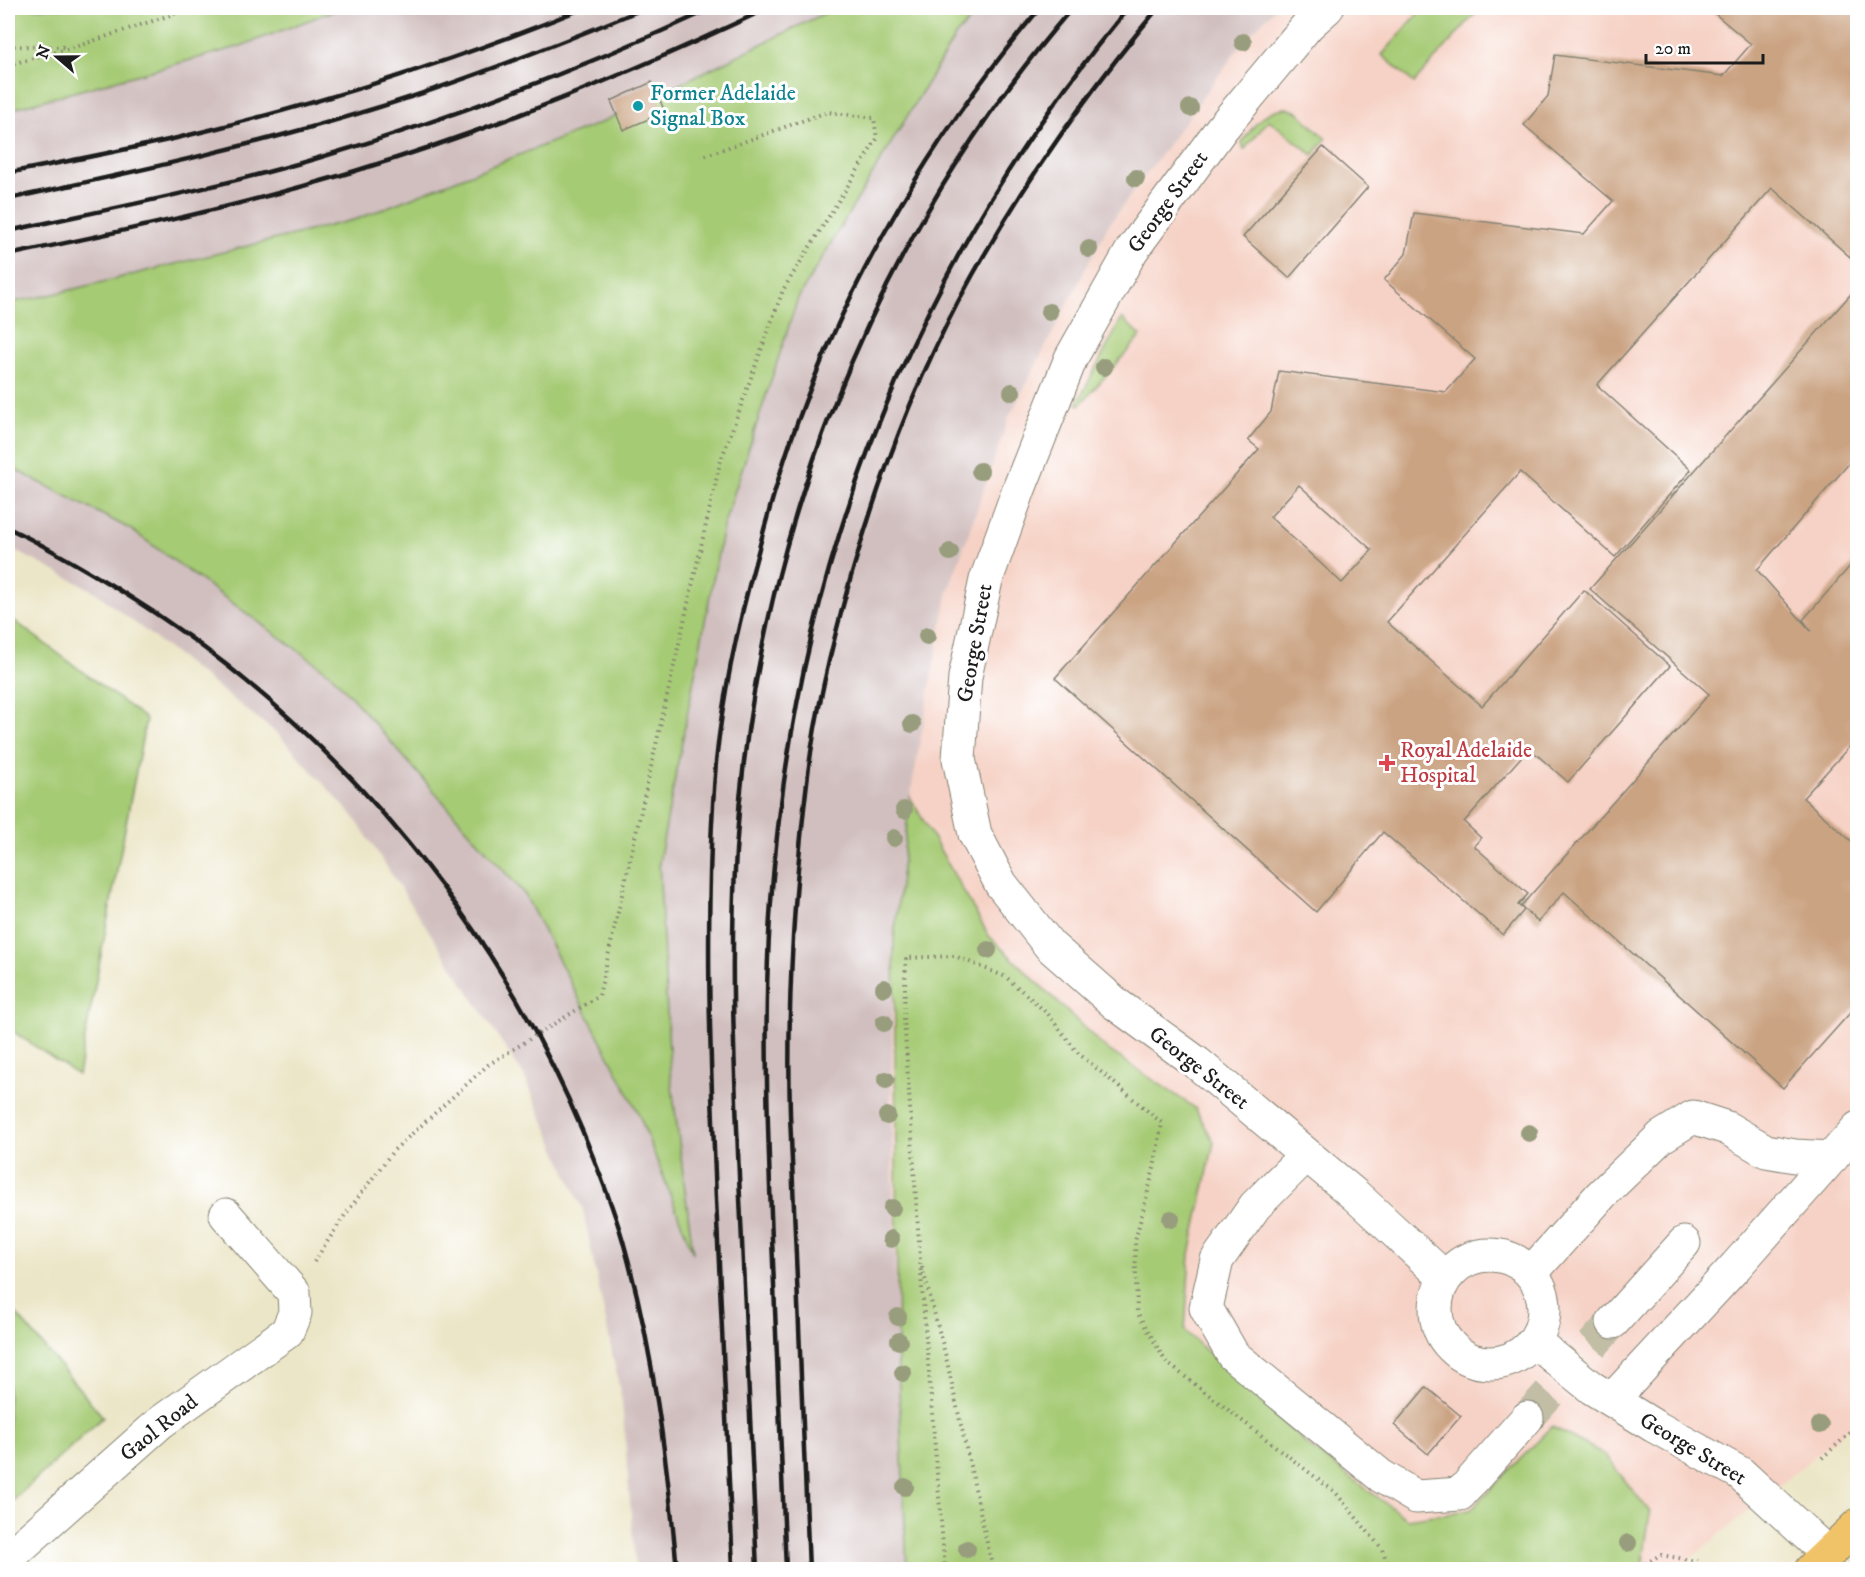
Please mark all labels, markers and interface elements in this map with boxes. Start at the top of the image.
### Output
north arrow [27,27,87,87]
scale bar [1646,27,1763,65]
text: 20 m [1655,38,1691,60]
text: N [32,43,55,62]
place label: Former Adelaide Signal Box [650,80,796,132]
marker: Former Adelaide Signal Box [631,99,645,113]
street label: George Street [1122,146,1214,258]
street label: George Street [951,582,999,704]
place label: Royal Adelaide Hospital [1400,737,1532,789]
marker: Royal Adelaide Hospital [1378,754,1396,772]
street label: George Street [1143,1020,1255,1116]
street label: Gaol Road [115,1388,203,1468]
street label: George Street [1635,1407,1751,1491]

